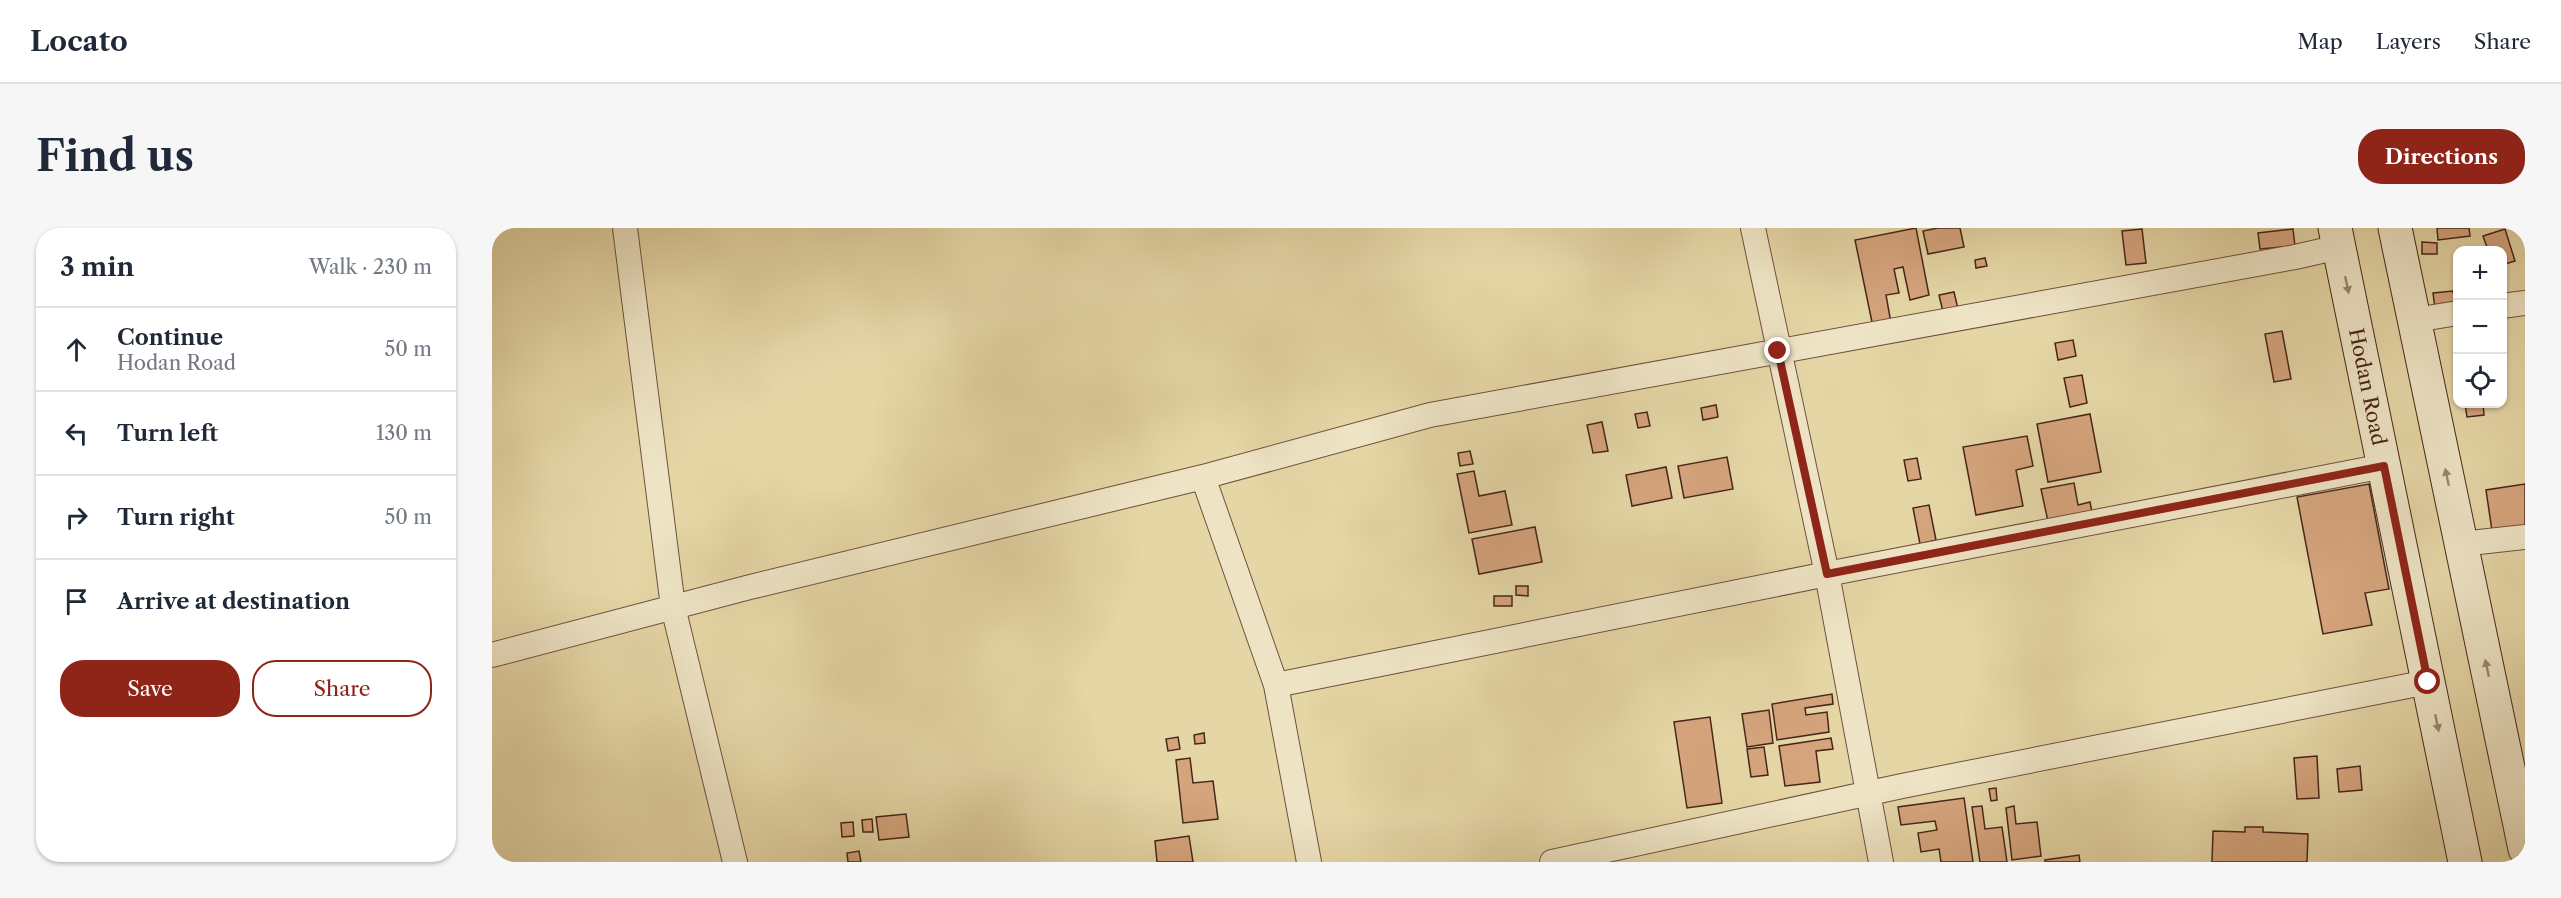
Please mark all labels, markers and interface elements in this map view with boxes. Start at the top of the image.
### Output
text: Locato [30,24,128,58]
text: Map [2298,29,2343,54]
text: Layers [2376,29,2441,54]
text: Share [2474,29,2531,54]
button: Directions [2358,129,2525,184]
text: Find us [36,130,194,182]
map controls [2453,246,2507,408]
button: + [2453,246,2507,300]
text: 3 min [60,251,134,283]
text: Walk · 230 m [309,255,432,279]
one-way arrow [2343,276,2352,295]
button: − [2453,300,2507,354]
text: Continue [117,324,223,351]
street label: Hodan Road [2344,326,2391,447]
icon: ahead [60,333,93,366]
text: 50 m [385,337,432,361]
route end [1764,337,1790,363]
text: Hodan Road [117,351,236,375]
button: locate [2453,354,2507,408]
icon: left [60,417,93,450]
text: Turn left [117,420,218,447]
text: 130 m [376,421,432,445]
one-way arrow [2442,468,2451,487]
icon: right [60,501,93,534]
text: Turn right [117,504,235,531]
text: 50 m [385,505,432,529]
icon: arrive [60,585,93,618]
text: Arrive at destination [117,588,350,615]
one-way arrow [2482,659,2491,678]
button: Save [60,660,240,717]
button: Share [252,660,432,717]
route start [2414,668,2440,694]
one-way arrow [2433,714,2442,733]

